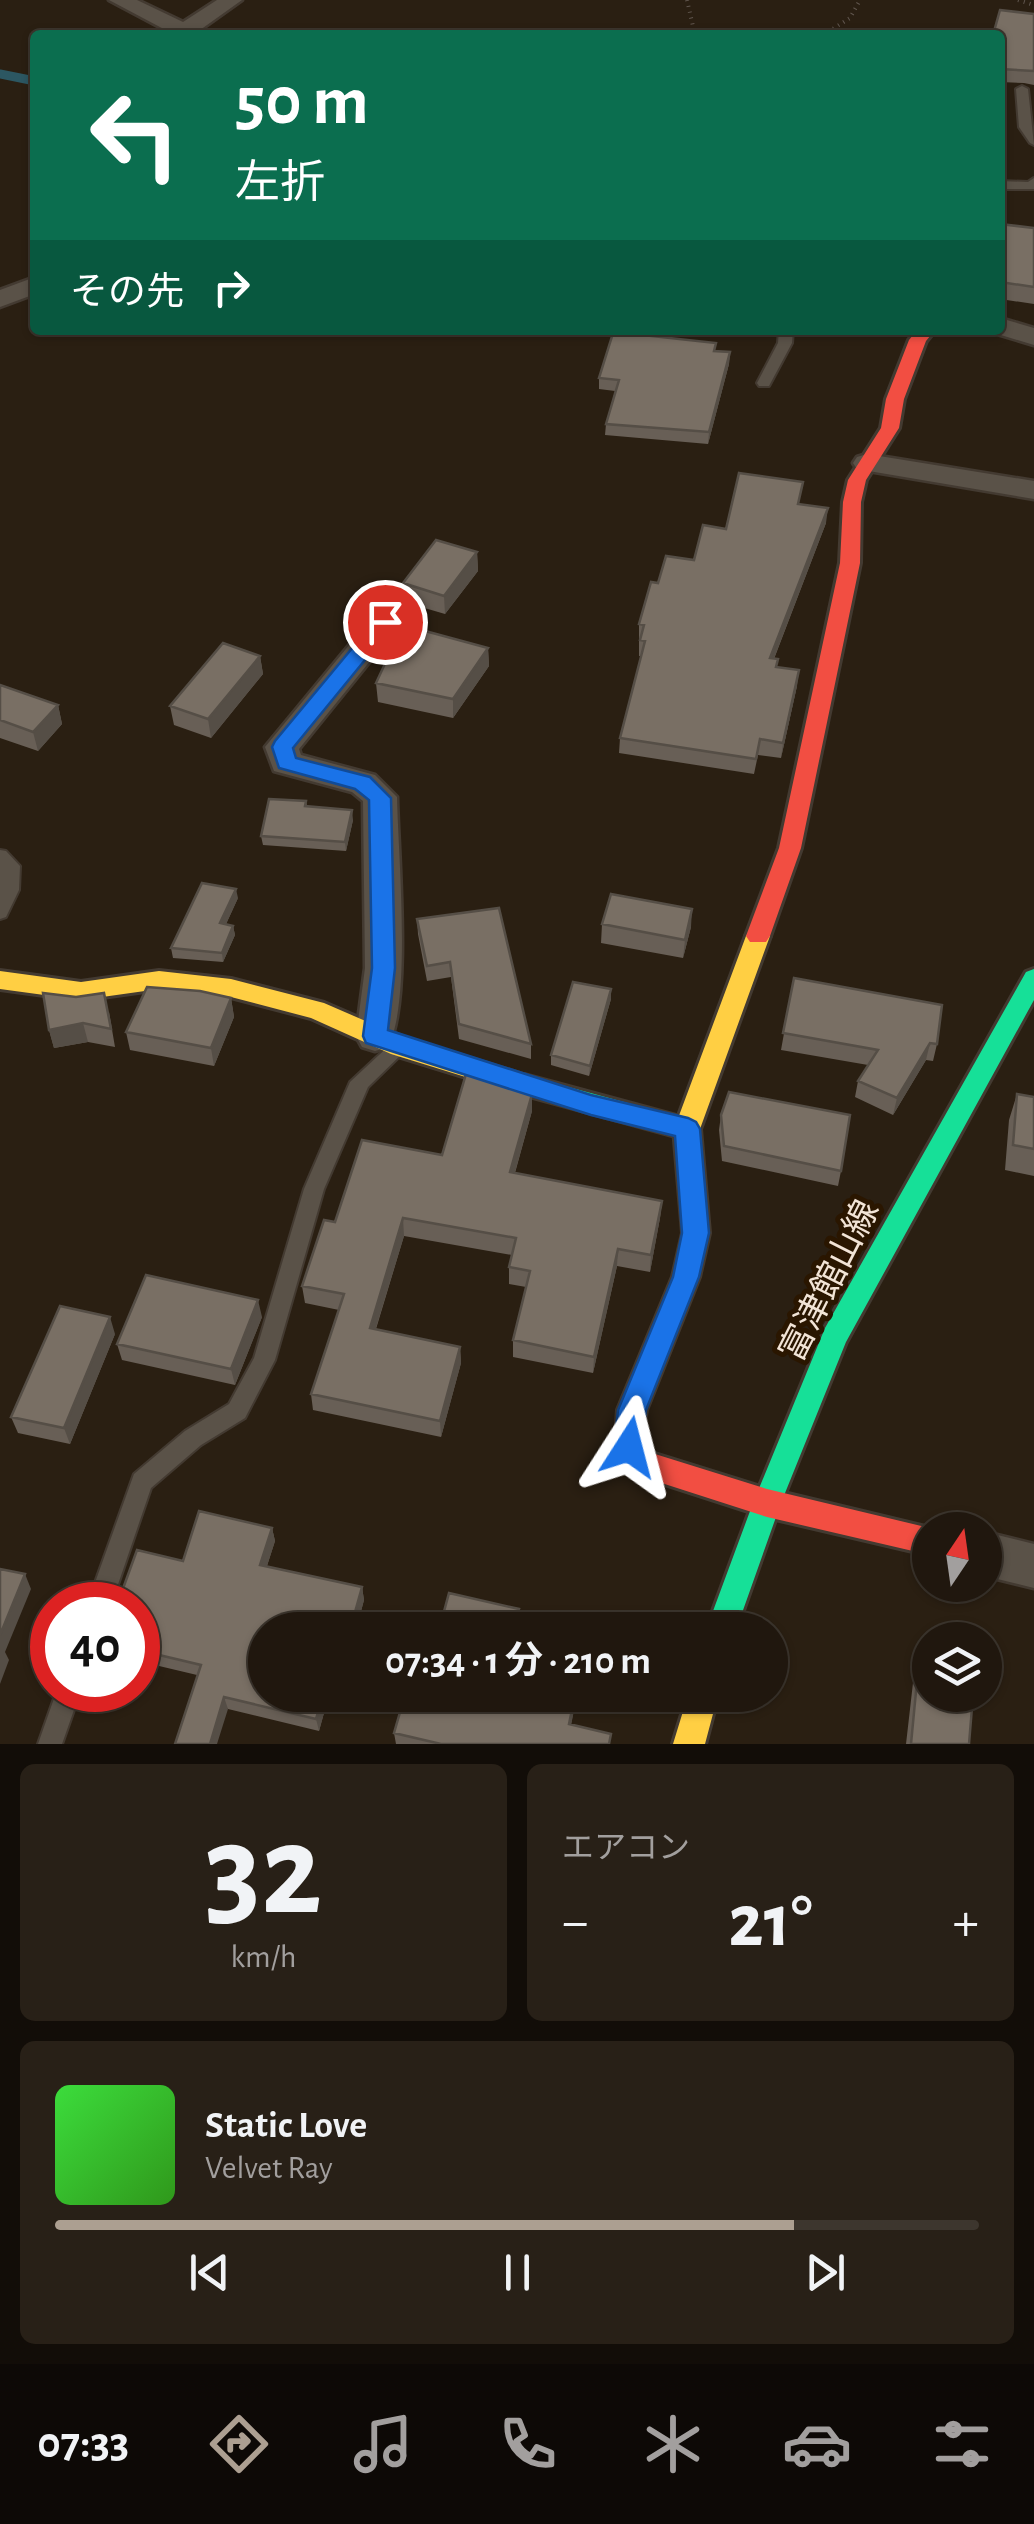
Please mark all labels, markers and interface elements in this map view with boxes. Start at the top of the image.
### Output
text: 50 m [235,67,369,137]
icon: left [70,70,200,200]
text: 左折 [235,161,325,206]
icon: right [204,260,259,315]
text: その先 [70,274,184,312]
pin [343,580,428,665]
icon: arrive [358,595,413,650]
street label: 富津館山線 [773,1194,885,1367]
position arrow [577,1395,681,1499]
north arrow [912,1512,1002,1602]
map controls [912,1512,1002,1712]
speed limit sign: 40 [30,1582,160,1712]
button: layers [912,1622,1002,1712]
text: 07:34 · 1 分 · 210 m [385,1643,651,1681]
text: 32 [205,1808,322,1938]
text: エアコン [562,1832,690,1864]
text: 21° [728,1885,813,1960]
text: − [562,1895,588,1950]
text: + [953,1895,979,1950]
text: km/h [230,1941,297,1973]
text: Static Love [205,2107,367,2145]
text: Velvet Ray [205,2152,333,2184]
icon: previous [182,2245,237,2300]
icon: pause [490,2245,545,2300]
icon: next [798,2245,853,2300]
icon: directions [204,2409,274,2479]
icon: music [348,2409,418,2479]
icon: phone [493,2409,563,2479]
icon: climate [638,2409,708,2479]
icon: car [782,2409,852,2479]
icon: filters [927,2409,997,2479]
text: 07:33 [37,2421,129,2466]

